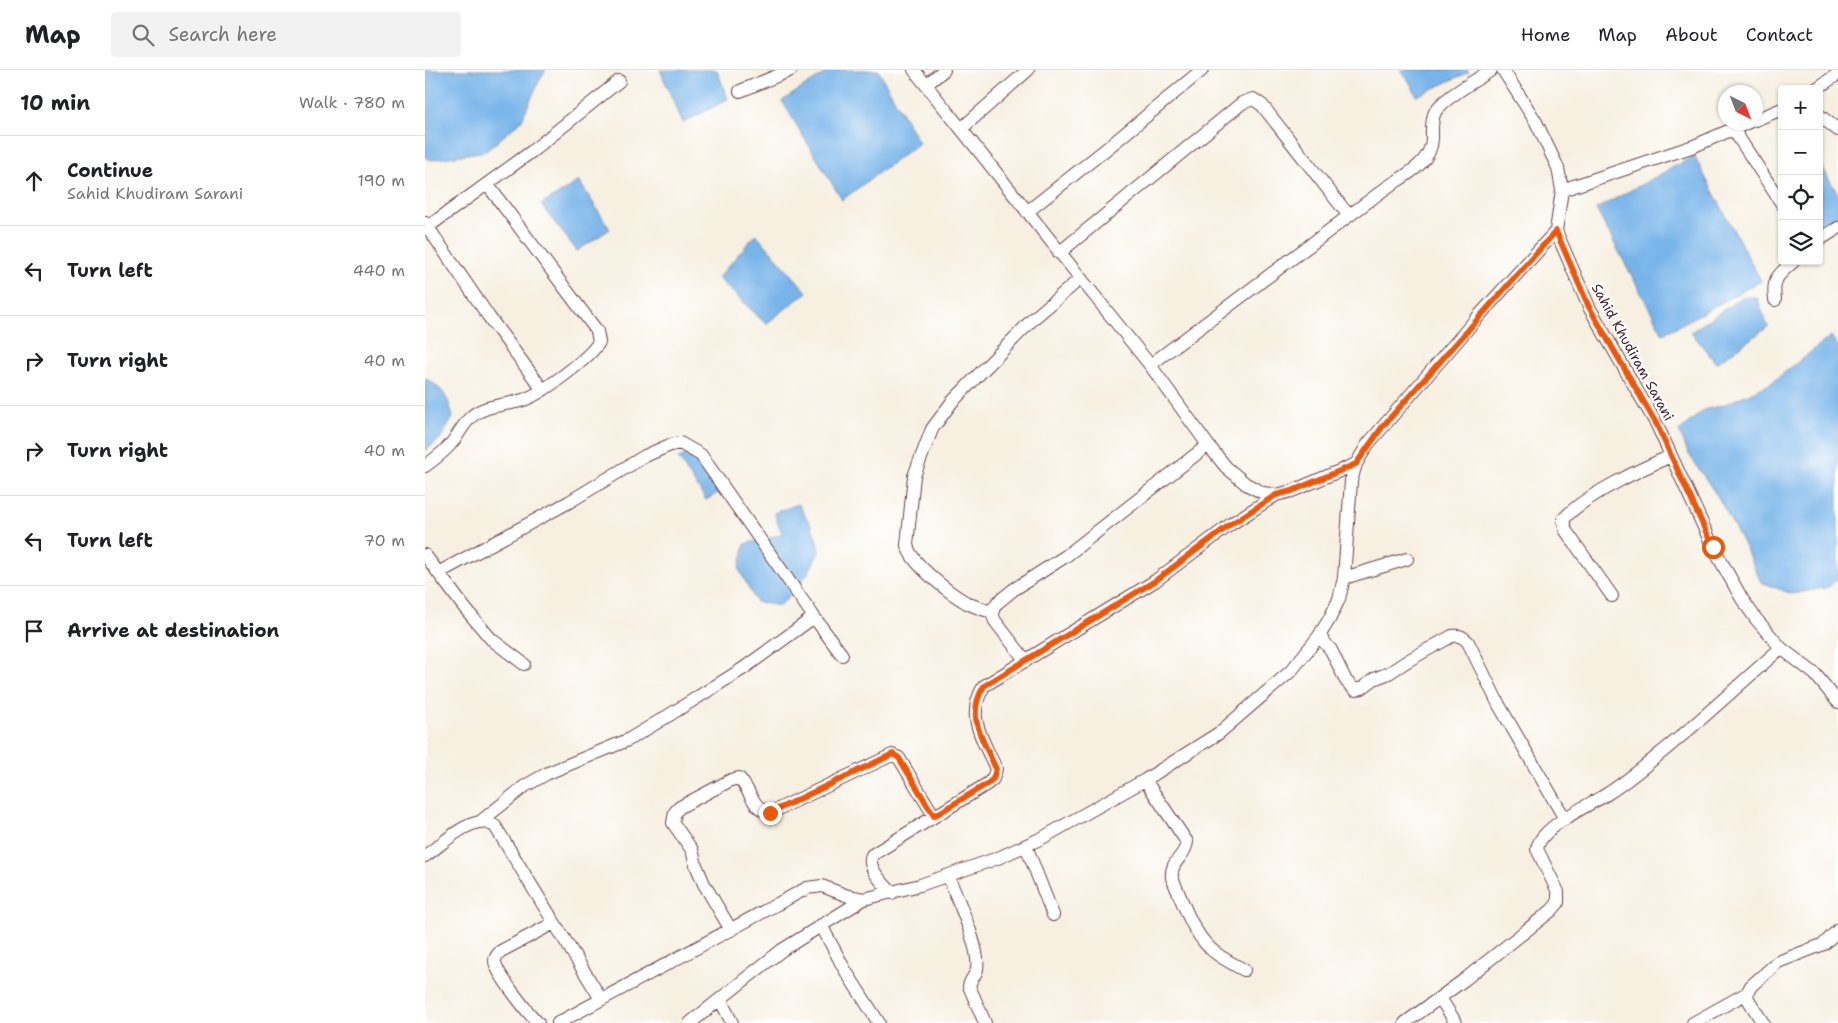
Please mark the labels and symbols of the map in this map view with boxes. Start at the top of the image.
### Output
north arrow [1718,85,1763,130]
street label: Sahid Khudiram Sarani [1588,280,1678,424]
route start [1702,536,1725,559]
route end [759,802,782,825]

